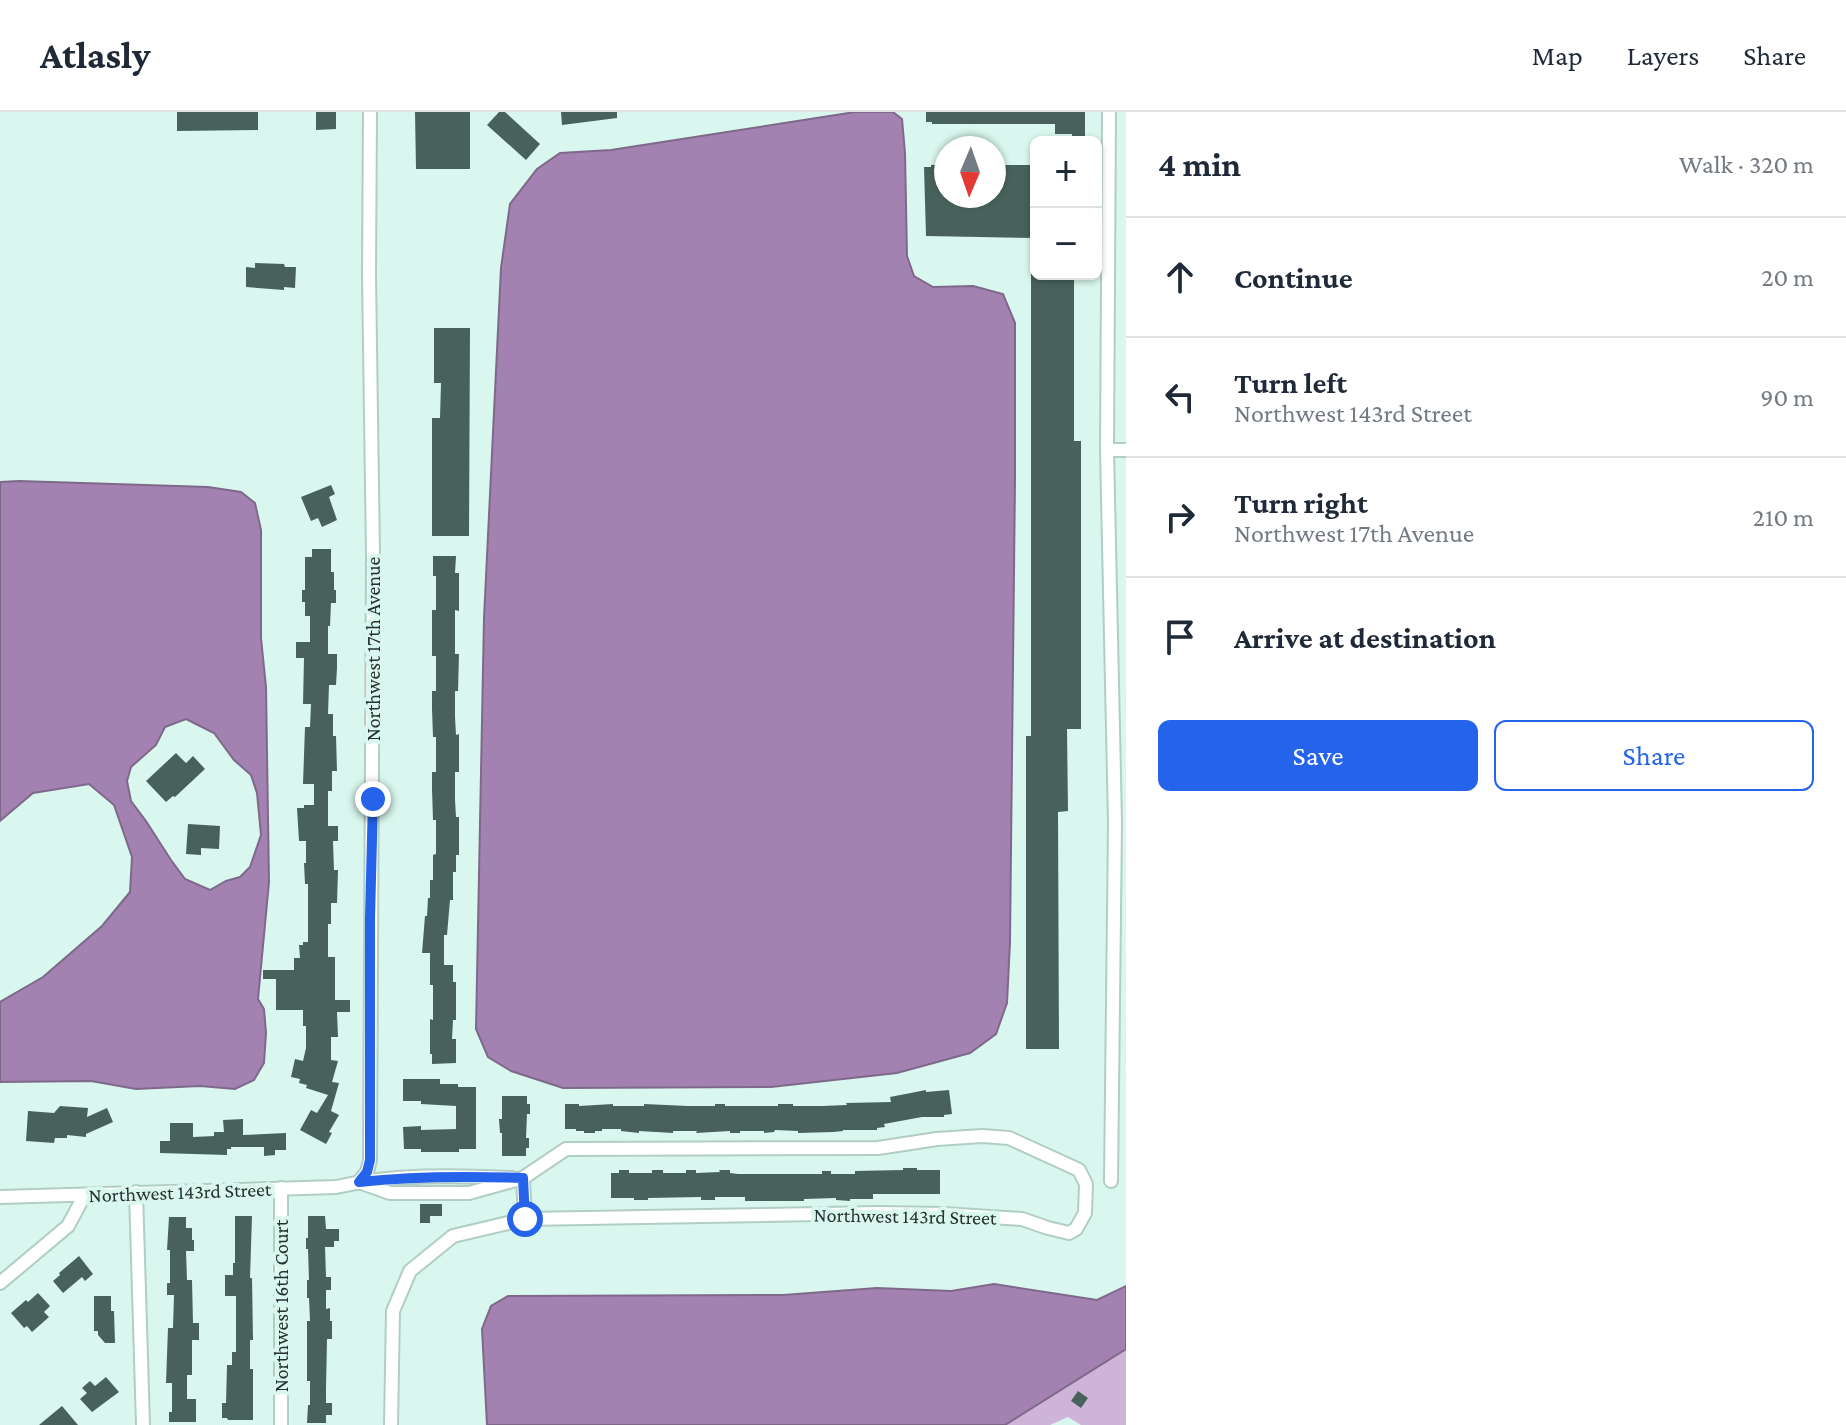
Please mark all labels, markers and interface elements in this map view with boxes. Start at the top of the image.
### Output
text: Atlasly [40,34,151,76]
text: Map [1532,40,1583,71]
text: Layers [1627,40,1699,71]
text: Share [1743,40,1806,71]
north arrow [934,136,1006,208]
map controls [1030,136,1102,280]
button: + [1030,136,1102,208]
text: 4 min [1158,146,1241,183]
text: Walk · 320 m [1679,150,1814,179]
button: − [1030,208,1102,280]
icon: ahead [1158,255,1202,299]
text: Continue [1234,261,1353,294]
text: 20 m [1761,263,1814,292]
text: Turn left [1234,366,1347,399]
icon: left [1158,375,1202,419]
text: 90 m [1760,383,1814,412]
text: Northwest 143rd Street [1234,399,1472,428]
text: Turn right [1234,486,1368,519]
icon: right [1158,495,1202,539]
text: 210 m [1753,503,1814,532]
text: Northwest 17th Avenue [1234,519,1474,548]
street label: Northwest 17th Avenue [362,556,384,741]
icon: arrive [1158,615,1202,659]
text: Arrive at destination [1234,621,1496,654]
button: Save [1158,720,1478,791]
button: Share [1494,720,1814,791]
route end [355,781,391,817]
street label: Northwest 143rd Street [88,1178,272,1206]
route start [507,1201,543,1237]
street label: Northwest 143rd Street [813,1203,997,1229]
street label: Northwest 16th Court [270,1219,292,1392]

